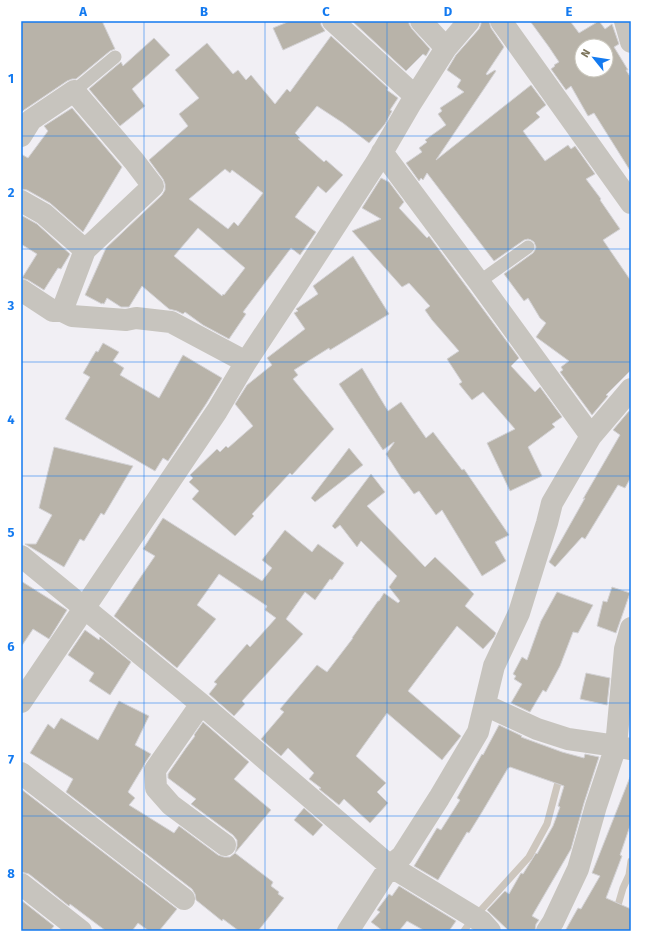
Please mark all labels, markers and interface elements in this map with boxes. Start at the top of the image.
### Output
text: A [78,4,87,19]
text: B [200,4,208,19]
text: C [322,4,330,19]
text: D [444,4,453,19]
text: E [566,4,573,19]
north arrow [574,38,614,78]
text: N [578,47,593,60]
text: 1 [8,71,14,86]
text: 2 [8,185,15,200]
text: 3 [7,298,15,313]
text: 4 [7,412,15,427]
text: 5 [8,525,15,540]
text: 6 [7,639,15,654]
text: 7 [8,752,14,767]
text: 8 [7,866,15,881]

